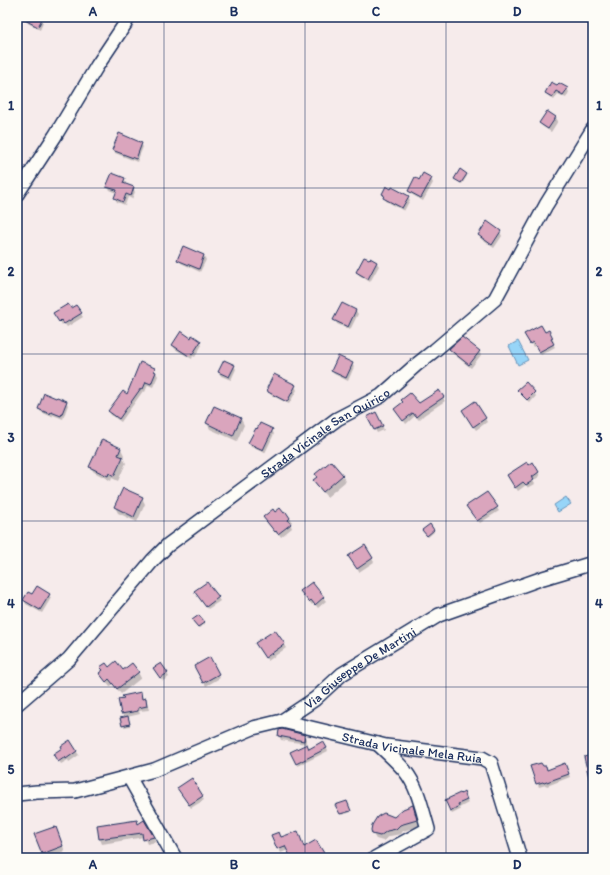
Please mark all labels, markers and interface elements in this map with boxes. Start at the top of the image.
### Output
text: A [88,4,98,19]
text: B [230,4,239,19]
text: C [372,4,381,19]
text: D [513,4,522,19]
text: 1 [8,98,14,113]
text: 1 [596,98,602,113]
text: 2 [8,264,15,279]
text: 2 [596,264,603,279]
street label: Strada Vicinale San Quirico [258,385,393,481]
text: 3 [7,430,15,445]
text: 3 [595,430,603,445]
text: 4 [7,596,15,611]
text: 4 [595,596,603,611]
street label: Via Giuseppe De Martini [302,624,419,712]
street label: Strada Vicinale Mela Ruia [341,729,483,766]
text: 5 [8,762,15,777]
text: 5 [596,762,603,777]
text: A [88,857,98,872]
text: B [230,857,239,872]
text: C [372,857,381,872]
text: D [513,857,522,872]

